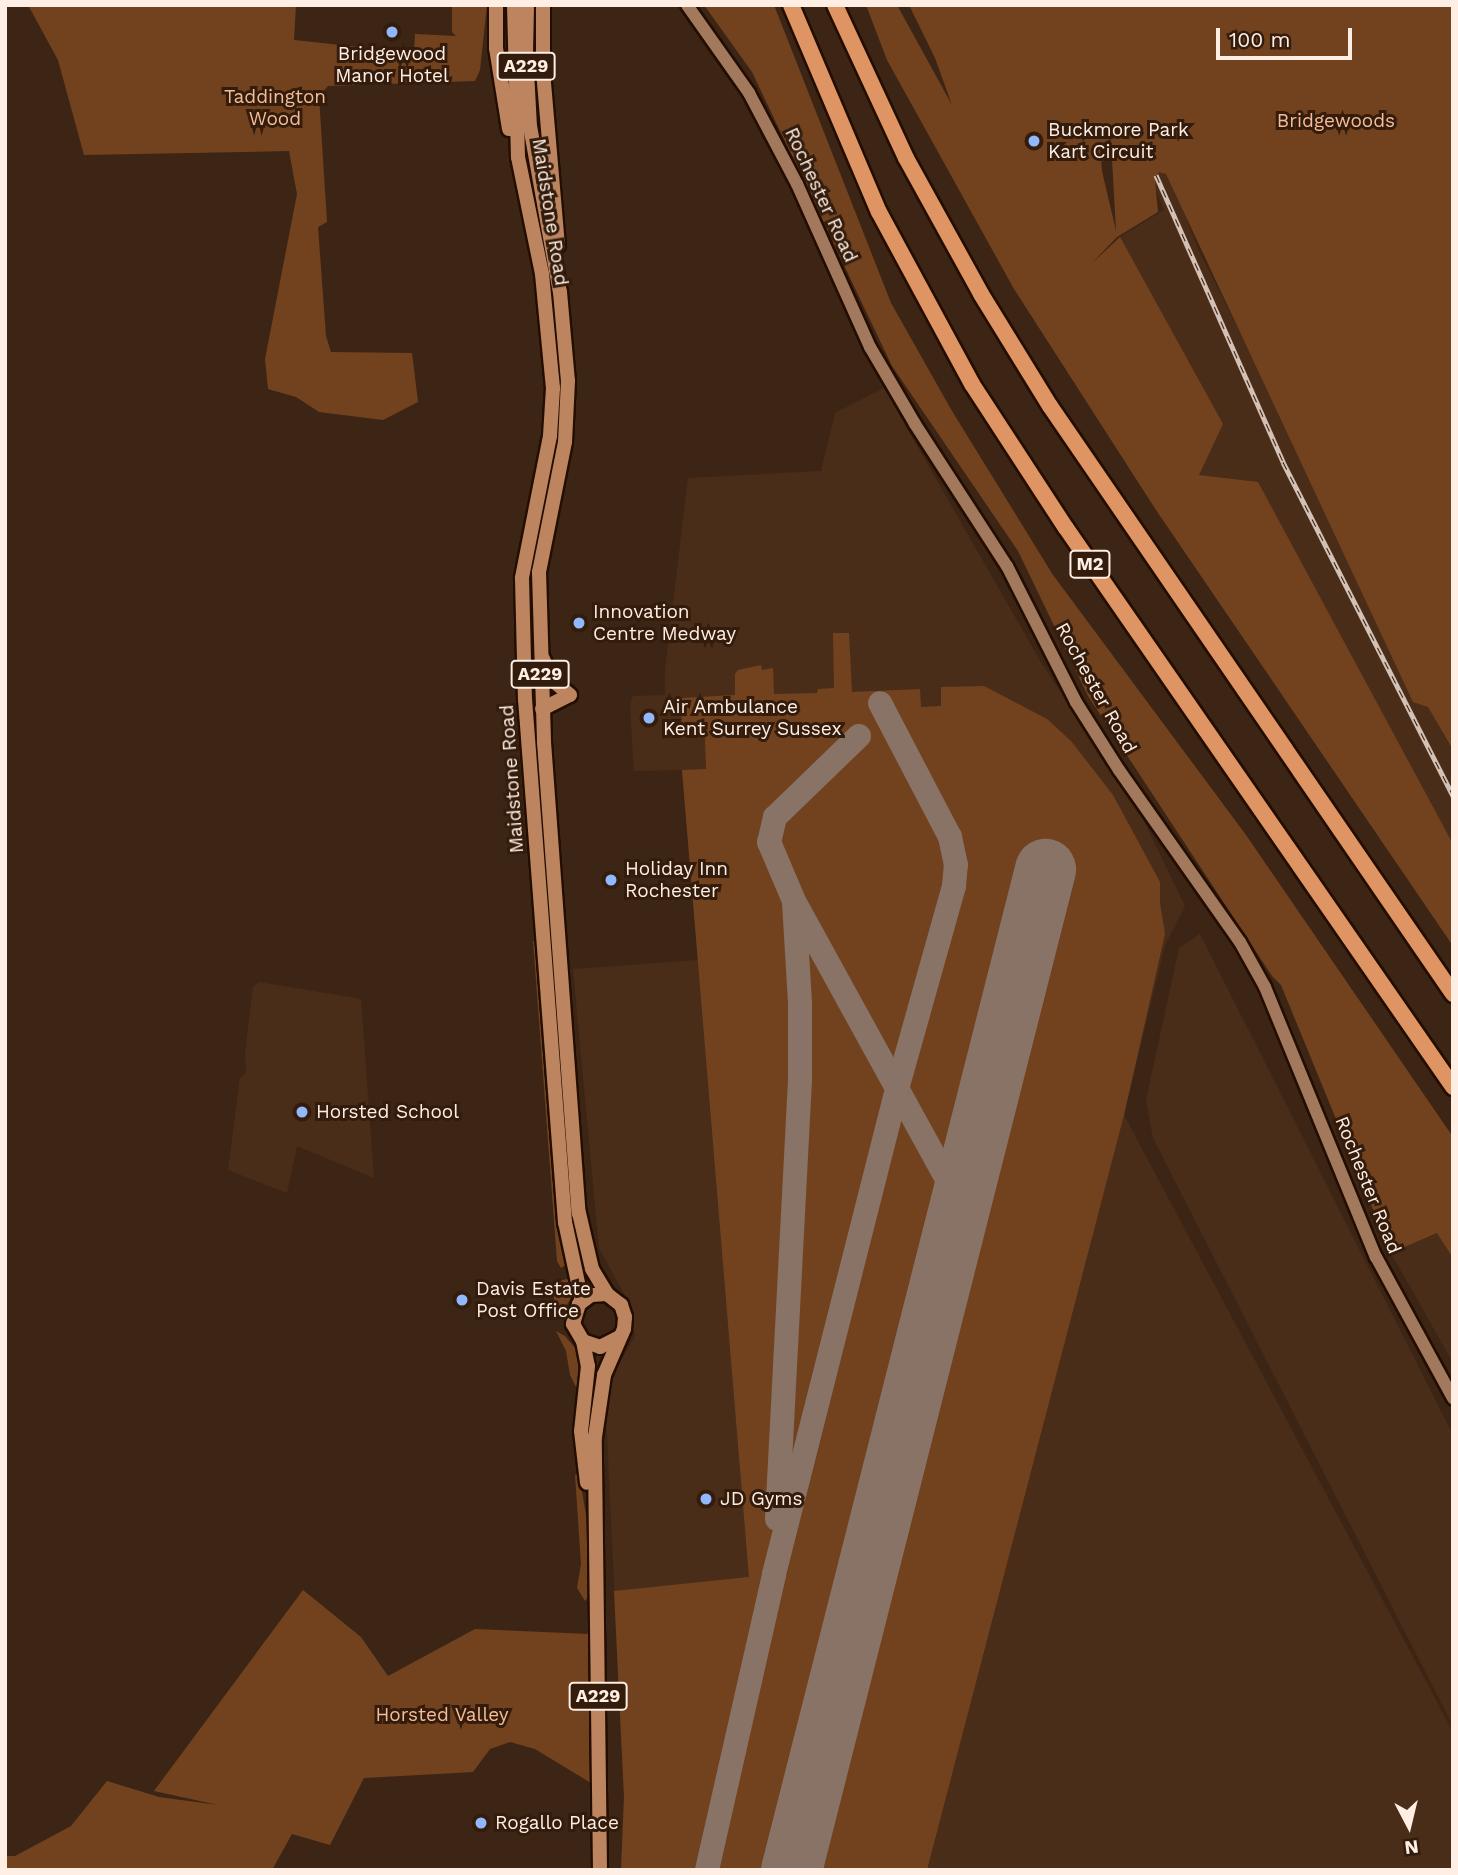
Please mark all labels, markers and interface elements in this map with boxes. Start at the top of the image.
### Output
scale bar [1220,14,1356,58]
marker: Bridgewood Manor Hotel [384,24,400,40]
text: 100 m [1229,27,1291,52]
place label: Bridgewood Manor Hotel [335,43,449,87]
road number: A229 [496,52,556,80]
park label: Taddington Wood [224,86,326,130]
park label: Bridgewoods [1277,110,1395,132]
place label: Buckmore Park Kart Circuit [1048,119,1189,163]
street label: Rochester Road [780,124,862,266]
marker: Buckmore Park Kart Circuit [1026,133,1042,149]
street label: Maidstone Road [527,137,573,287]
road number: M2 [1069,550,1111,578]
place label: Innovation Centre Medway [593,601,736,645]
marker: Innovation Centre Medway [571,615,587,631]
street label: Rochester Road [1050,618,1142,758]
road number: A229 [510,660,570,688]
place label: Air Ambulance Kent Surrey Sussex [663,696,842,740]
street label: Maidstone Road [495,704,529,854]
marker: Air Ambulance Kent Surrey Sussex [641,710,657,726]
place label: Holiday Inn Rochester [625,858,729,902]
marker: Holiday Inn Rochester [603,872,619,888]
place label: Horsted School [316,1101,459,1123]
marker: Horsted School [294,1104,310,1120]
street label: Rochester Road [1330,1113,1406,1257]
place label: Davis Estate Post Office [476,1278,591,1322]
marker: Davis Estate Post Office [454,1292,470,1308]
place label: JD Gyms [720,1488,802,1510]
marker: JD Gyms [698,1491,714,1507]
road number: A229 [568,1681,628,1710]
park label: Horsted Valley [375,1704,509,1726]
north arrow [1374,1791,1444,1861]
place label: Rogallo Place [495,1812,619,1834]
marker: Rogallo Place [473,1815,489,1831]
text: N [1403,1835,1420,1860]

